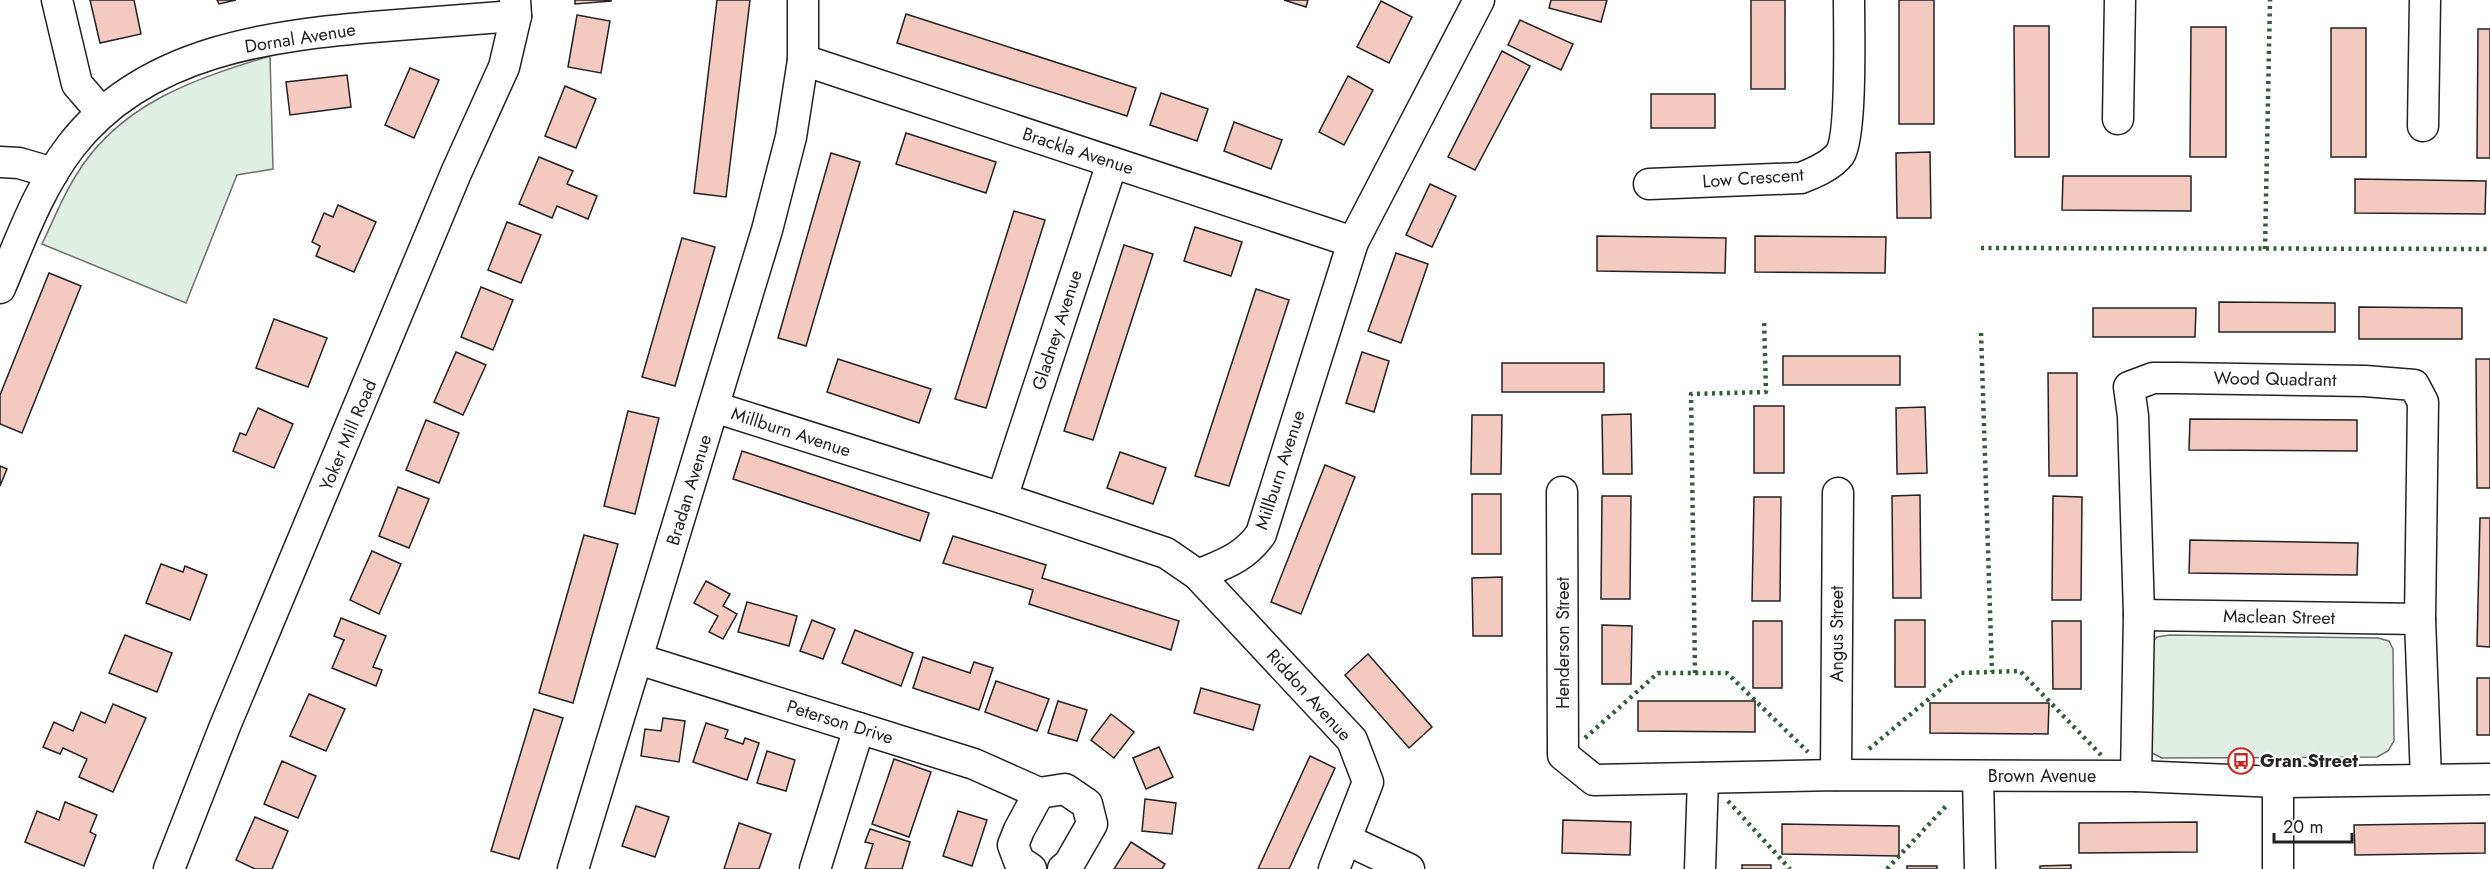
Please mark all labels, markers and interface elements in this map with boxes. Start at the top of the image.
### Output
street label: Dornal Avenue [243,16,357,60]
street label: Brackla Avenue [1019,121,1137,181]
street label: Low Crescent [1701,161,1805,195]
street label: Gladney Avenue [1025,267,1089,393]
street label: Wood Quadrant [2213,365,2337,393]
street label: Yoker Mill Road [313,375,383,495]
street label: Millburn Avenue [728,400,854,464]
street label: Millburn Avenue [1248,407,1312,533]
street label: Bradan Avenue [660,431,718,549]
street label: Henderson Street [1550,576,1576,709]
street label: Angus Street [1824,585,1850,682]
street label: Maclean Street [2223,603,2336,631]
street label: Riddon Avenue [1261,643,1357,747]
street label: Peterson Drive [783,693,897,751]
bus stop icon: Gran Street [2226,746,2256,776]
place label: Gran Street [2260,748,2358,774]
street label: Brown Avenue [1988,763,2096,789]
scale bar [2274,806,2352,844]
text: 20 m [2283,814,2323,840]

